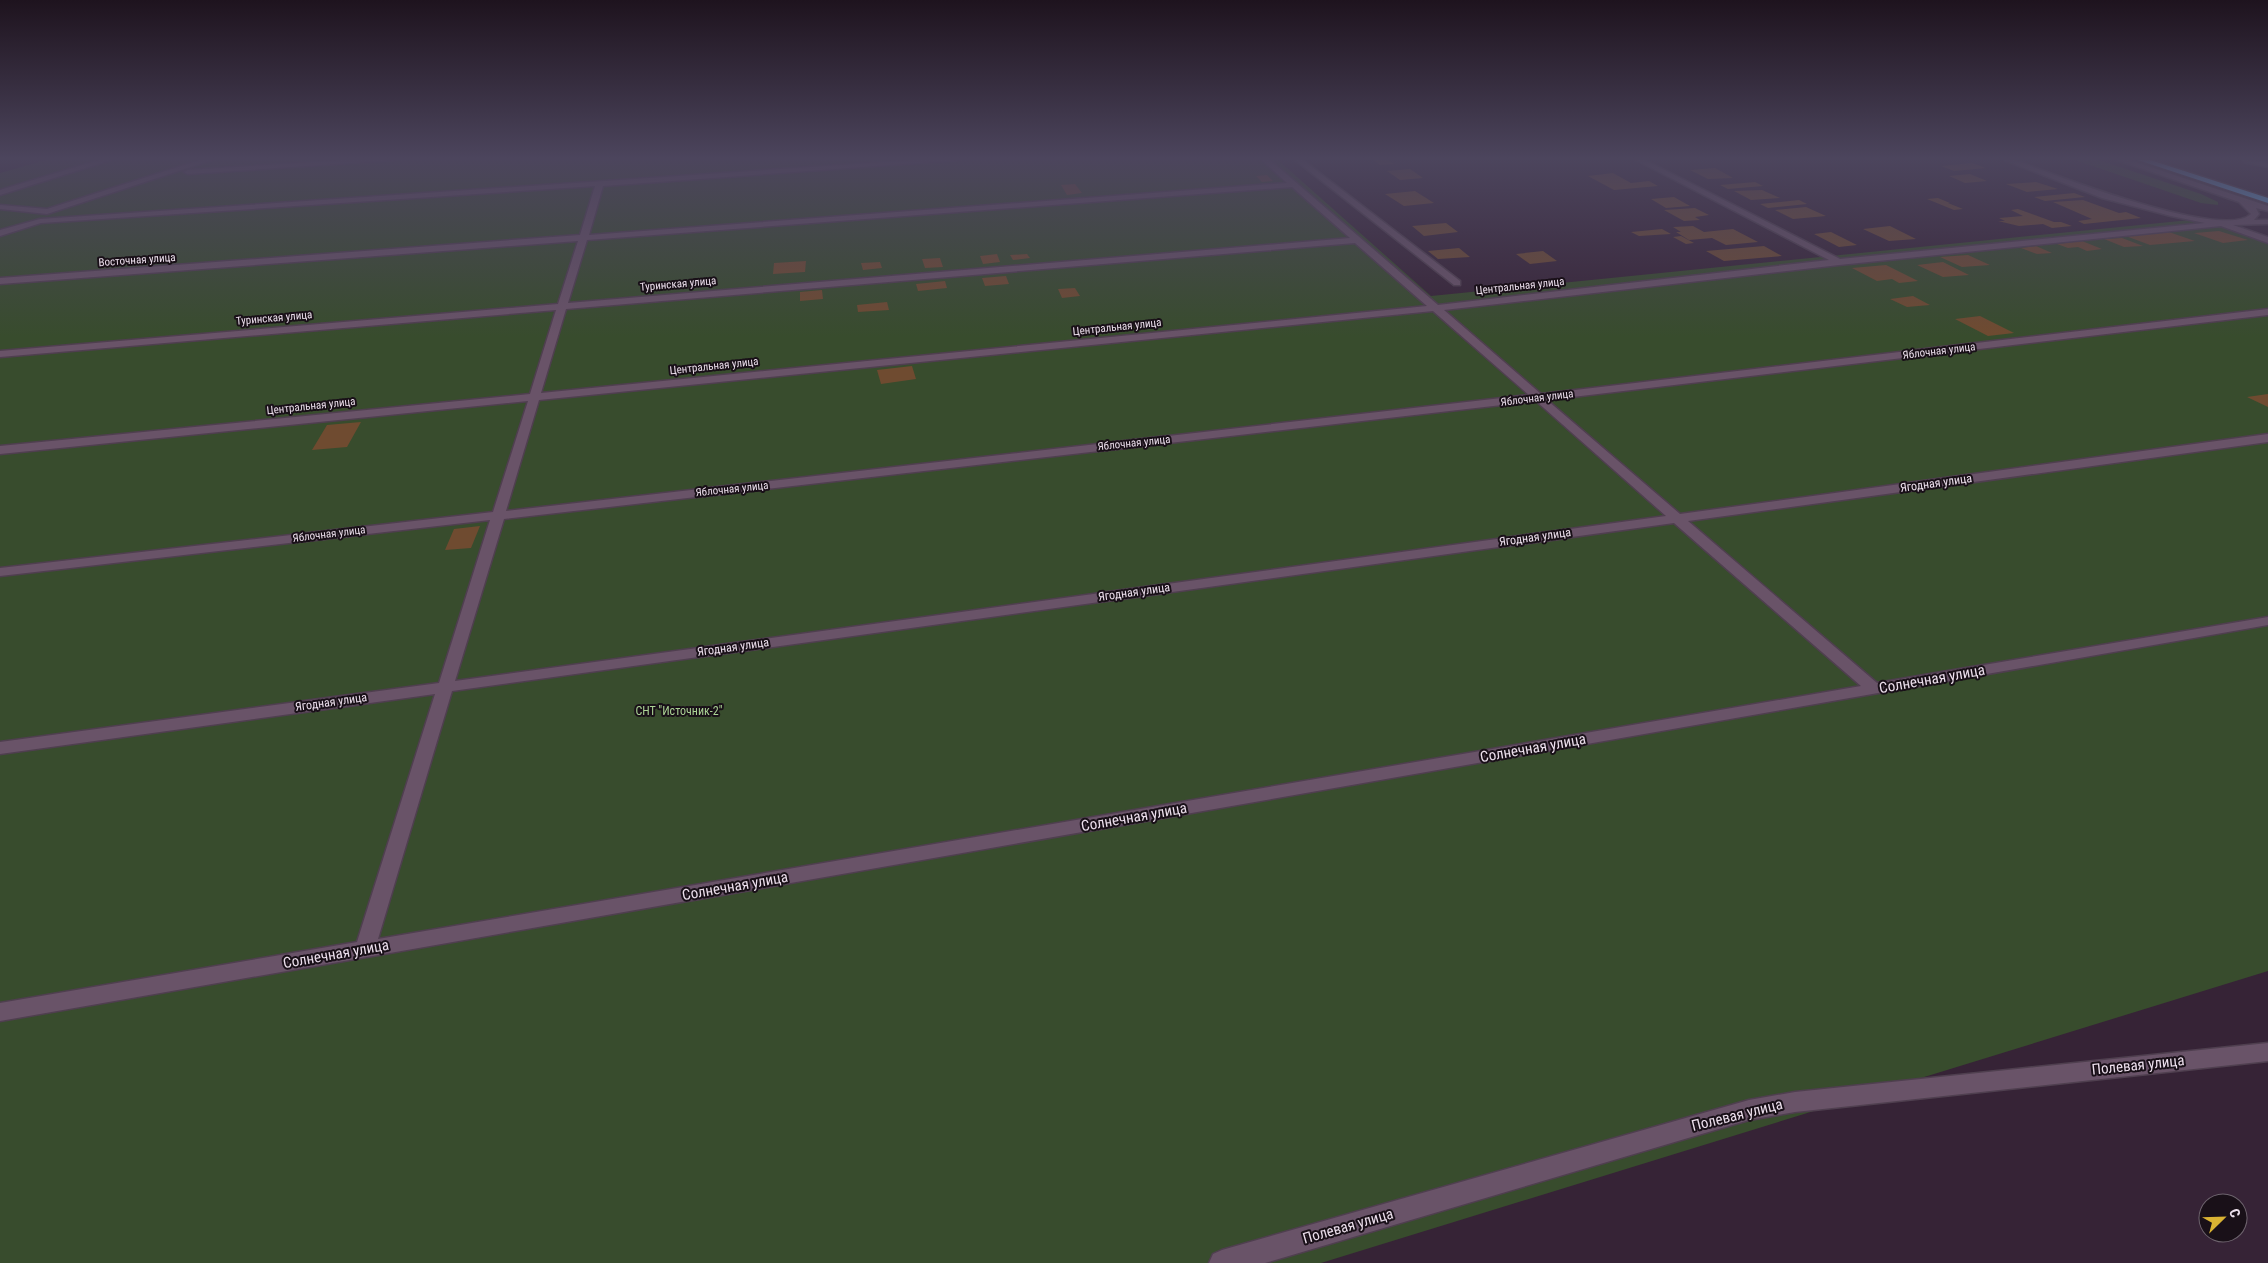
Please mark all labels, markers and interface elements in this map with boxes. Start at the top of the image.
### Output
street label: Восточная улица [98,251,176,269]
street label: Туринская улица [639,274,717,294]
street label: Центральная улица [1475,275,1565,297]
street label: Туринская улица [235,308,313,328]
street label: Центральная улица [1072,316,1162,338]
street label: Яблочная улица [1902,340,1976,362]
street label: Центральная улица [669,355,759,377]
street label: Яблочная улица [1500,387,1574,409]
street label: Центральная улица [266,395,356,417]
street label: Яблочная улица [1097,433,1171,453]
street label: Ягодная улица [1899,471,1973,495]
street label: Яблочная улица [695,479,769,499]
street label: Яблочная улица [292,523,366,545]
street label: Ягодная улица [1498,525,1572,549]
street label: Ягодная улица [1097,580,1171,604]
street label: Ягодная улица [696,635,770,659]
street label: Солнечная улица [1878,661,1986,697]
street label: Ягодная улица [294,690,368,714]
park label: СНТ "Источник-2" [635,704,723,718]
street label: Солнечная улица [1479,730,1587,766]
street label: Солнечная улица [1080,799,1188,835]
street label: Солнечная улица [681,868,789,904]
street label: Солнечная улица [282,936,390,972]
street label: Полевая улица [2091,1051,2185,1079]
street label: Полевая улица [1690,1095,1784,1135]
north arrow [2198,1193,2248,1243]
street label: Полевая улица [1301,1205,1395,1247]
text: С [2226,1206,2244,1220]

